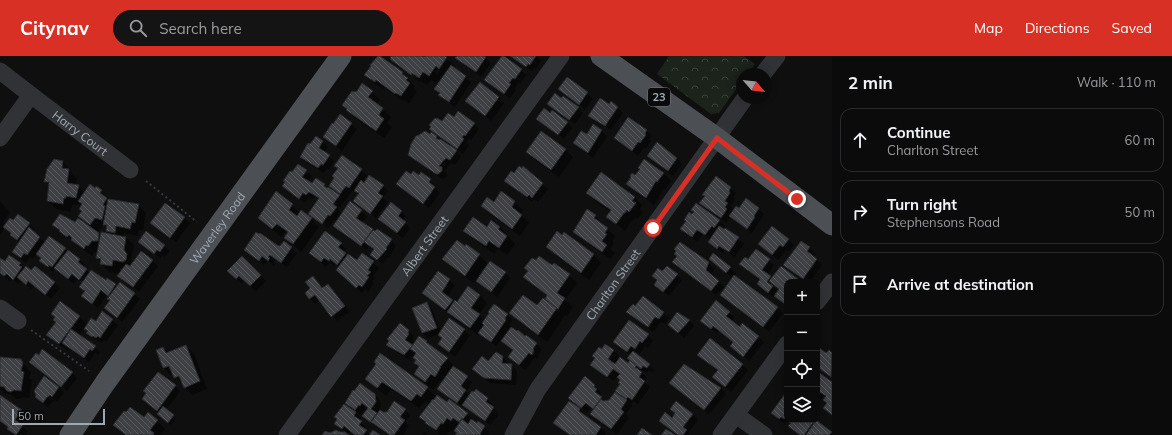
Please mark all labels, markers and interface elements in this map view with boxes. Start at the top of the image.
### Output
search box [113,10,393,46]
text: Citynav [20,16,89,40]
icon: search [127,17,149,39]
text: Search here [159,19,242,38]
text: Map [974,19,1003,37]
text: Directions [1025,19,1090,37]
text: Saved [1112,19,1152,37]
north arrow [736,68,772,104]
text: 2 min [848,72,893,93]
text: Walk · 110 m [1077,74,1156,90]
road number: 23 [648,88,670,106]
street label: Harry Court [50,107,111,158]
text: Continue [887,123,950,142]
icon: ahead [849,129,871,151]
text: 60 m [1125,132,1155,148]
text: Charlton Street [887,142,978,158]
street label: Waverley Road [186,189,248,267]
route end [788,190,806,208]
text: Turn right [887,195,957,214]
icon: right [849,201,871,223]
text: 50 m [1125,204,1155,220]
street label: Albert Street [397,212,451,278]
text: Stephensons Road [887,214,1000,230]
route start [644,219,662,237]
street label: Charlton Street [582,246,643,323]
icon: arrive [849,273,871,295]
text: Arrive at destination [887,275,1034,294]
map controls [784,279,820,423]
button: + [784,279,820,315]
button: − [784,315,820,351]
button: locate [784,351,820,387]
button: layers [784,387,820,423]
scale bar [12,407,105,426]
text: 50 m [18,409,44,423]

